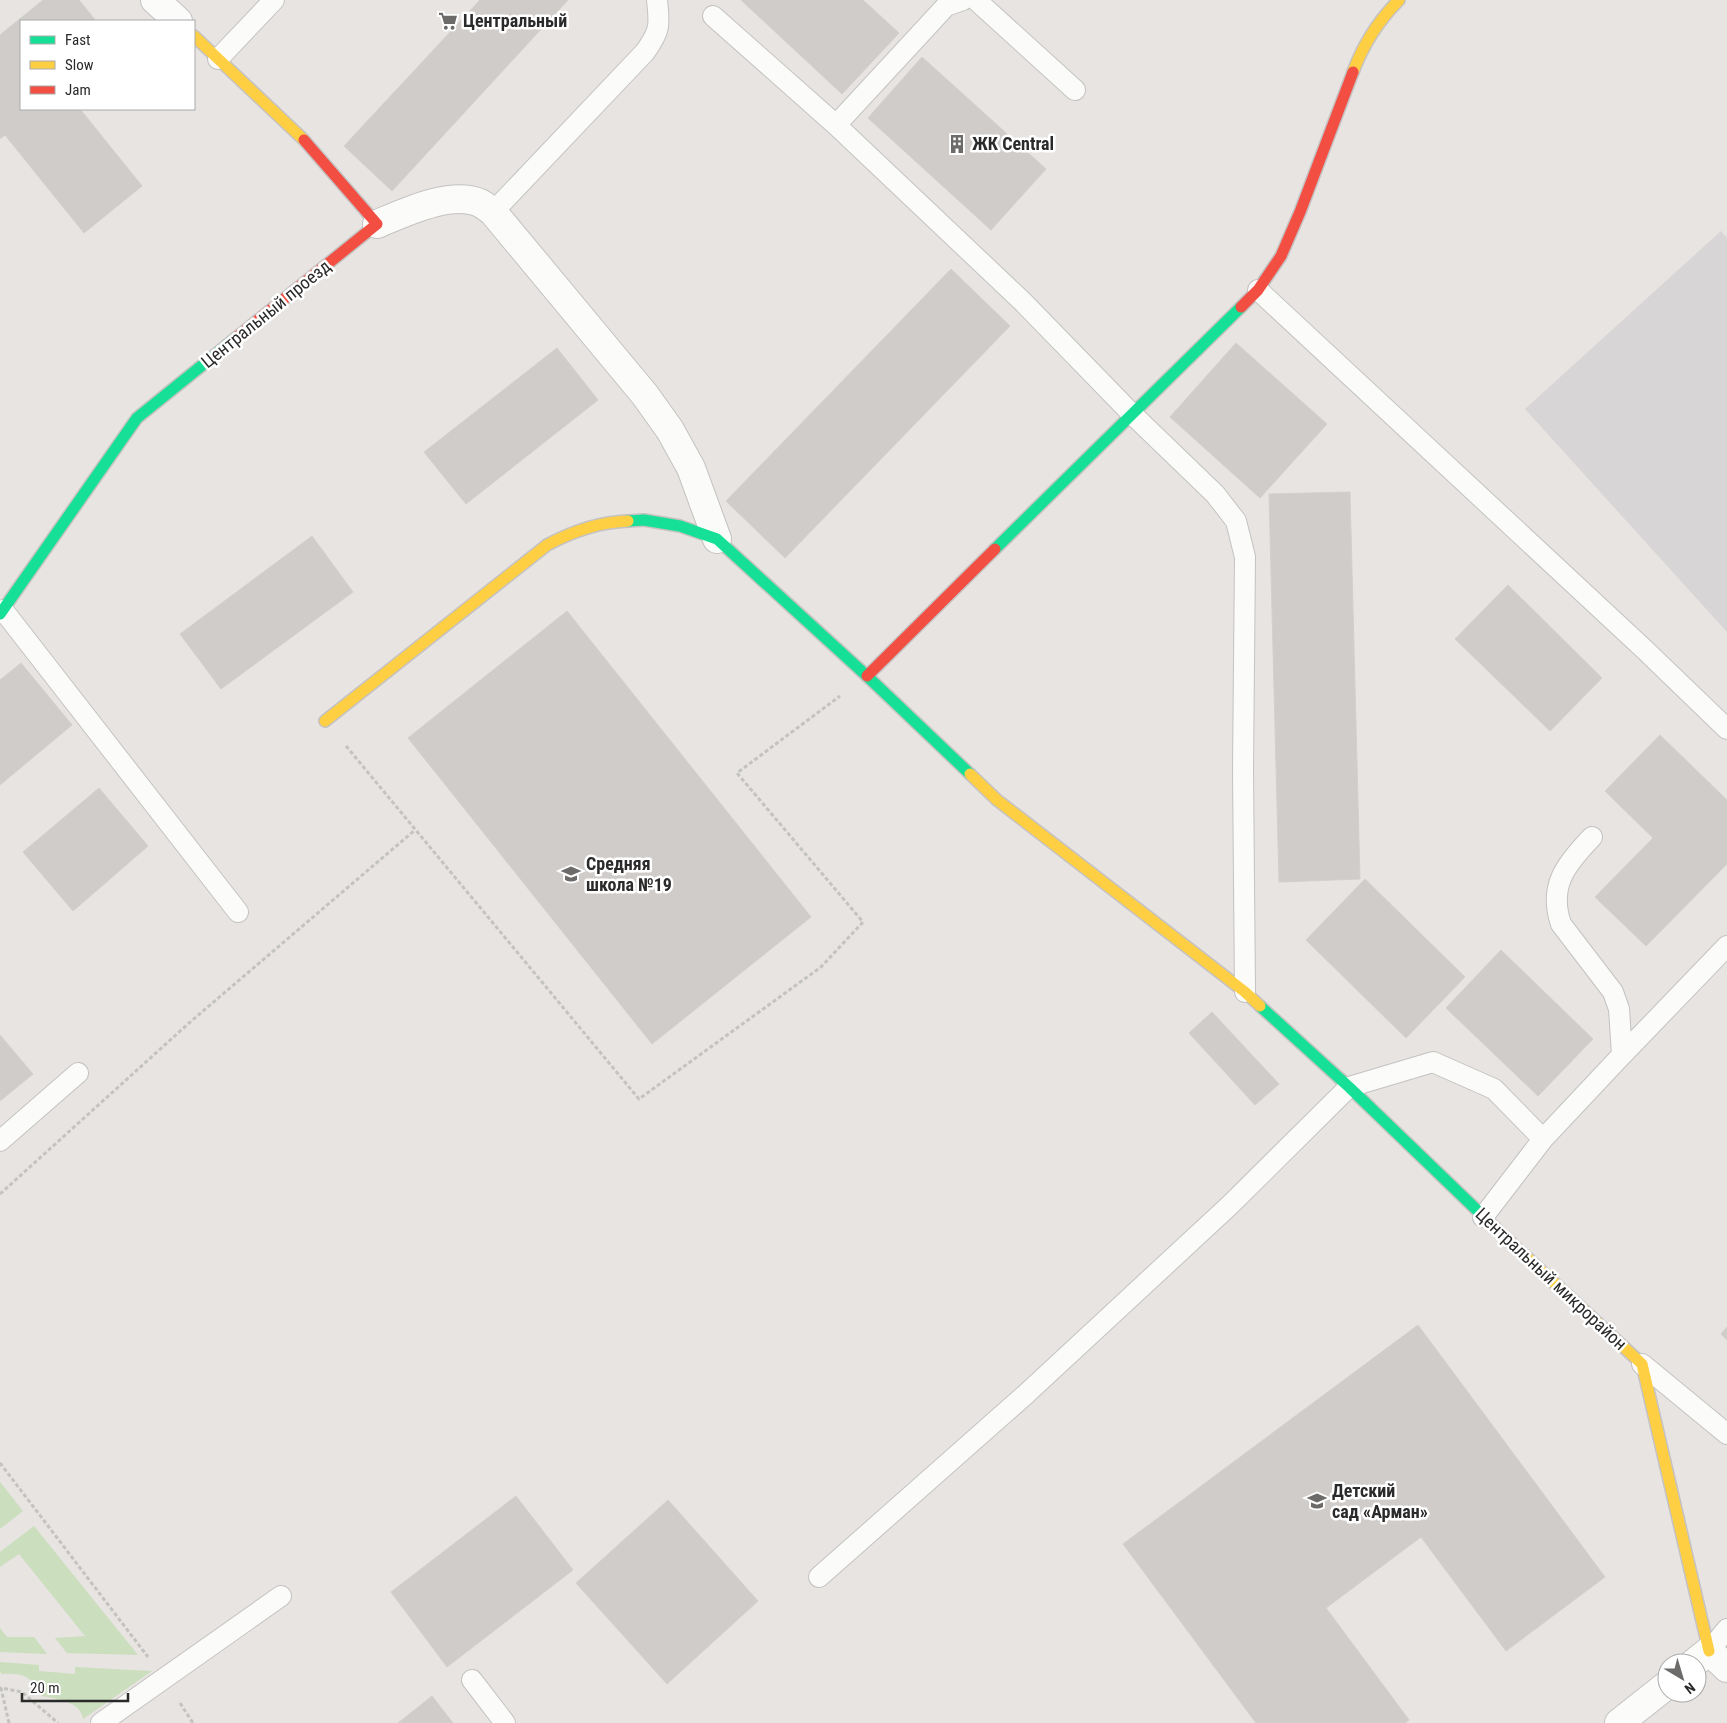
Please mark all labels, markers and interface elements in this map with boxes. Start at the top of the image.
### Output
supermarket icon: Центральный [437,10,459,32]
place label: Центральный [463,10,567,31]
legend [20,20,195,110]
text: Fast [65,31,90,49]
text: Slow [65,56,94,74]
text: Jam [65,81,91,99]
building icon: ЖК Central [946,133,968,155]
place label: ЖК Central [972,133,1054,154]
street label: Центральный проезд [197,255,335,372]
place label: Средняя школа №19 [586,853,672,895]
school or university icon: Средняя школа №19 [560,863,582,885]
street label: Центральный микрорайон [1471,1203,1631,1354]
place label: Детский сад «Арман» [1332,1480,1428,1522]
school or university icon: Детский сад «Арман» [1306,1490,1328,1512]
north arrow [1657,1653,1707,1703]
scale bar [22,1670,129,1702]
text: 20 m [30,1679,60,1697]
text: N [1682,1679,1698,1697]

